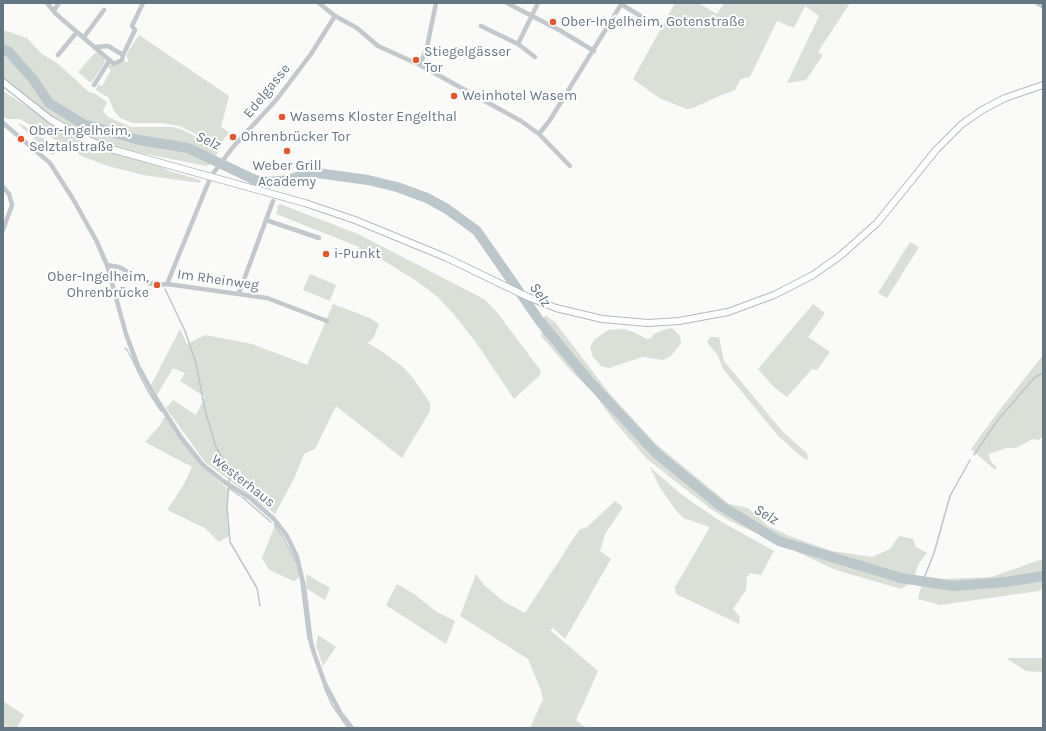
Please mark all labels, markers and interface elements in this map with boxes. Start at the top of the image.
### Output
place label: Ober-Ingelheim, Gotenstraße [561,14,745,30]
marker: Ober-Ingelheim, Gotenstraße [548,17,558,27]
place label: Stiegelgässer Tor [424,44,511,76]
marker: Stiegelgässer Tor [411,55,421,65]
street label: Edelgasse [240,61,294,121]
place label: Weinhotel Wasem [462,88,577,104]
marker: Weinhotel Wasem [449,91,459,101]
place label: Wasems Kloster Engelthal [290,109,457,125]
marker: Wasems Kloster Engelthal [277,112,287,122]
place label: Ober-Ingelheim, Selztalstraße [29,123,131,156]
water label: Selz [193,128,223,154]
place label: Ohrenbrücker Tor [241,129,350,145]
marker: Ohrenbrücker Tor [228,132,238,142]
marker: Ober-Ingelheim, Selztalstraße [16,134,26,144]
marker: Weber Grill Academy [282,146,292,156]
place label: Weber Grill Academy [252,158,322,190]
place label: i-Punkt [334,246,381,262]
marker: i-Punkt [321,249,331,259]
street label: Im Rheinweg [176,266,260,294]
place label: Ober-Ingelheim, Ohrenbrücke [47,269,149,302]
water label: Selz [525,279,555,311]
marker: Ober-Ingelheim, Ohrenbrücke [152,280,162,290]
street label: Westerhaus [208,451,278,511]
water label: Selz [751,501,781,529]

